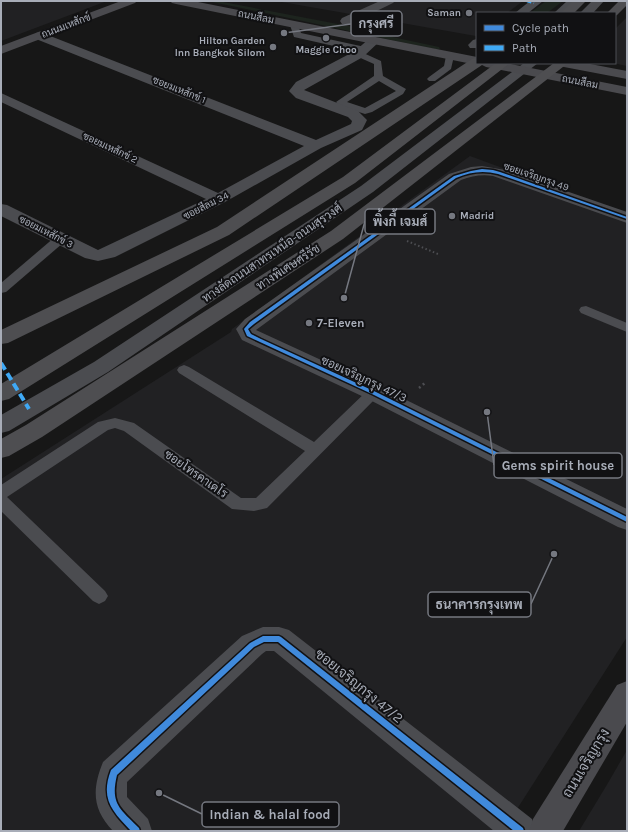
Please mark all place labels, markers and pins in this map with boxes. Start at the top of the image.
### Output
place label: Saman [427,7,461,19]
marker: Saman [464,8,474,18]
callout: กรุงศรี [351,11,402,36]
marker: Maggie Choo [321,33,331,43]
place label: Hilton Garden Inn Bangkok Silom [175,35,265,59]
marker: Hilton Garden Inn Bangkok Silom [268,42,278,52]
place label: Maggie Choo [295,44,357,56]
callout: พิ้งกี้ เจมส์ [365,209,435,234]
place label: Madrid [460,210,494,222]
marker: Madrid [447,211,457,221]
place label: 7-Eleven [317,316,365,330]
marker: 7-Eleven [304,318,314,328]
callout: Gems spirit house [494,453,622,478]
callout: ธนาคารกรุงเทพ [428,592,531,617]
callout: Indian & halal food [202,802,339,827]

